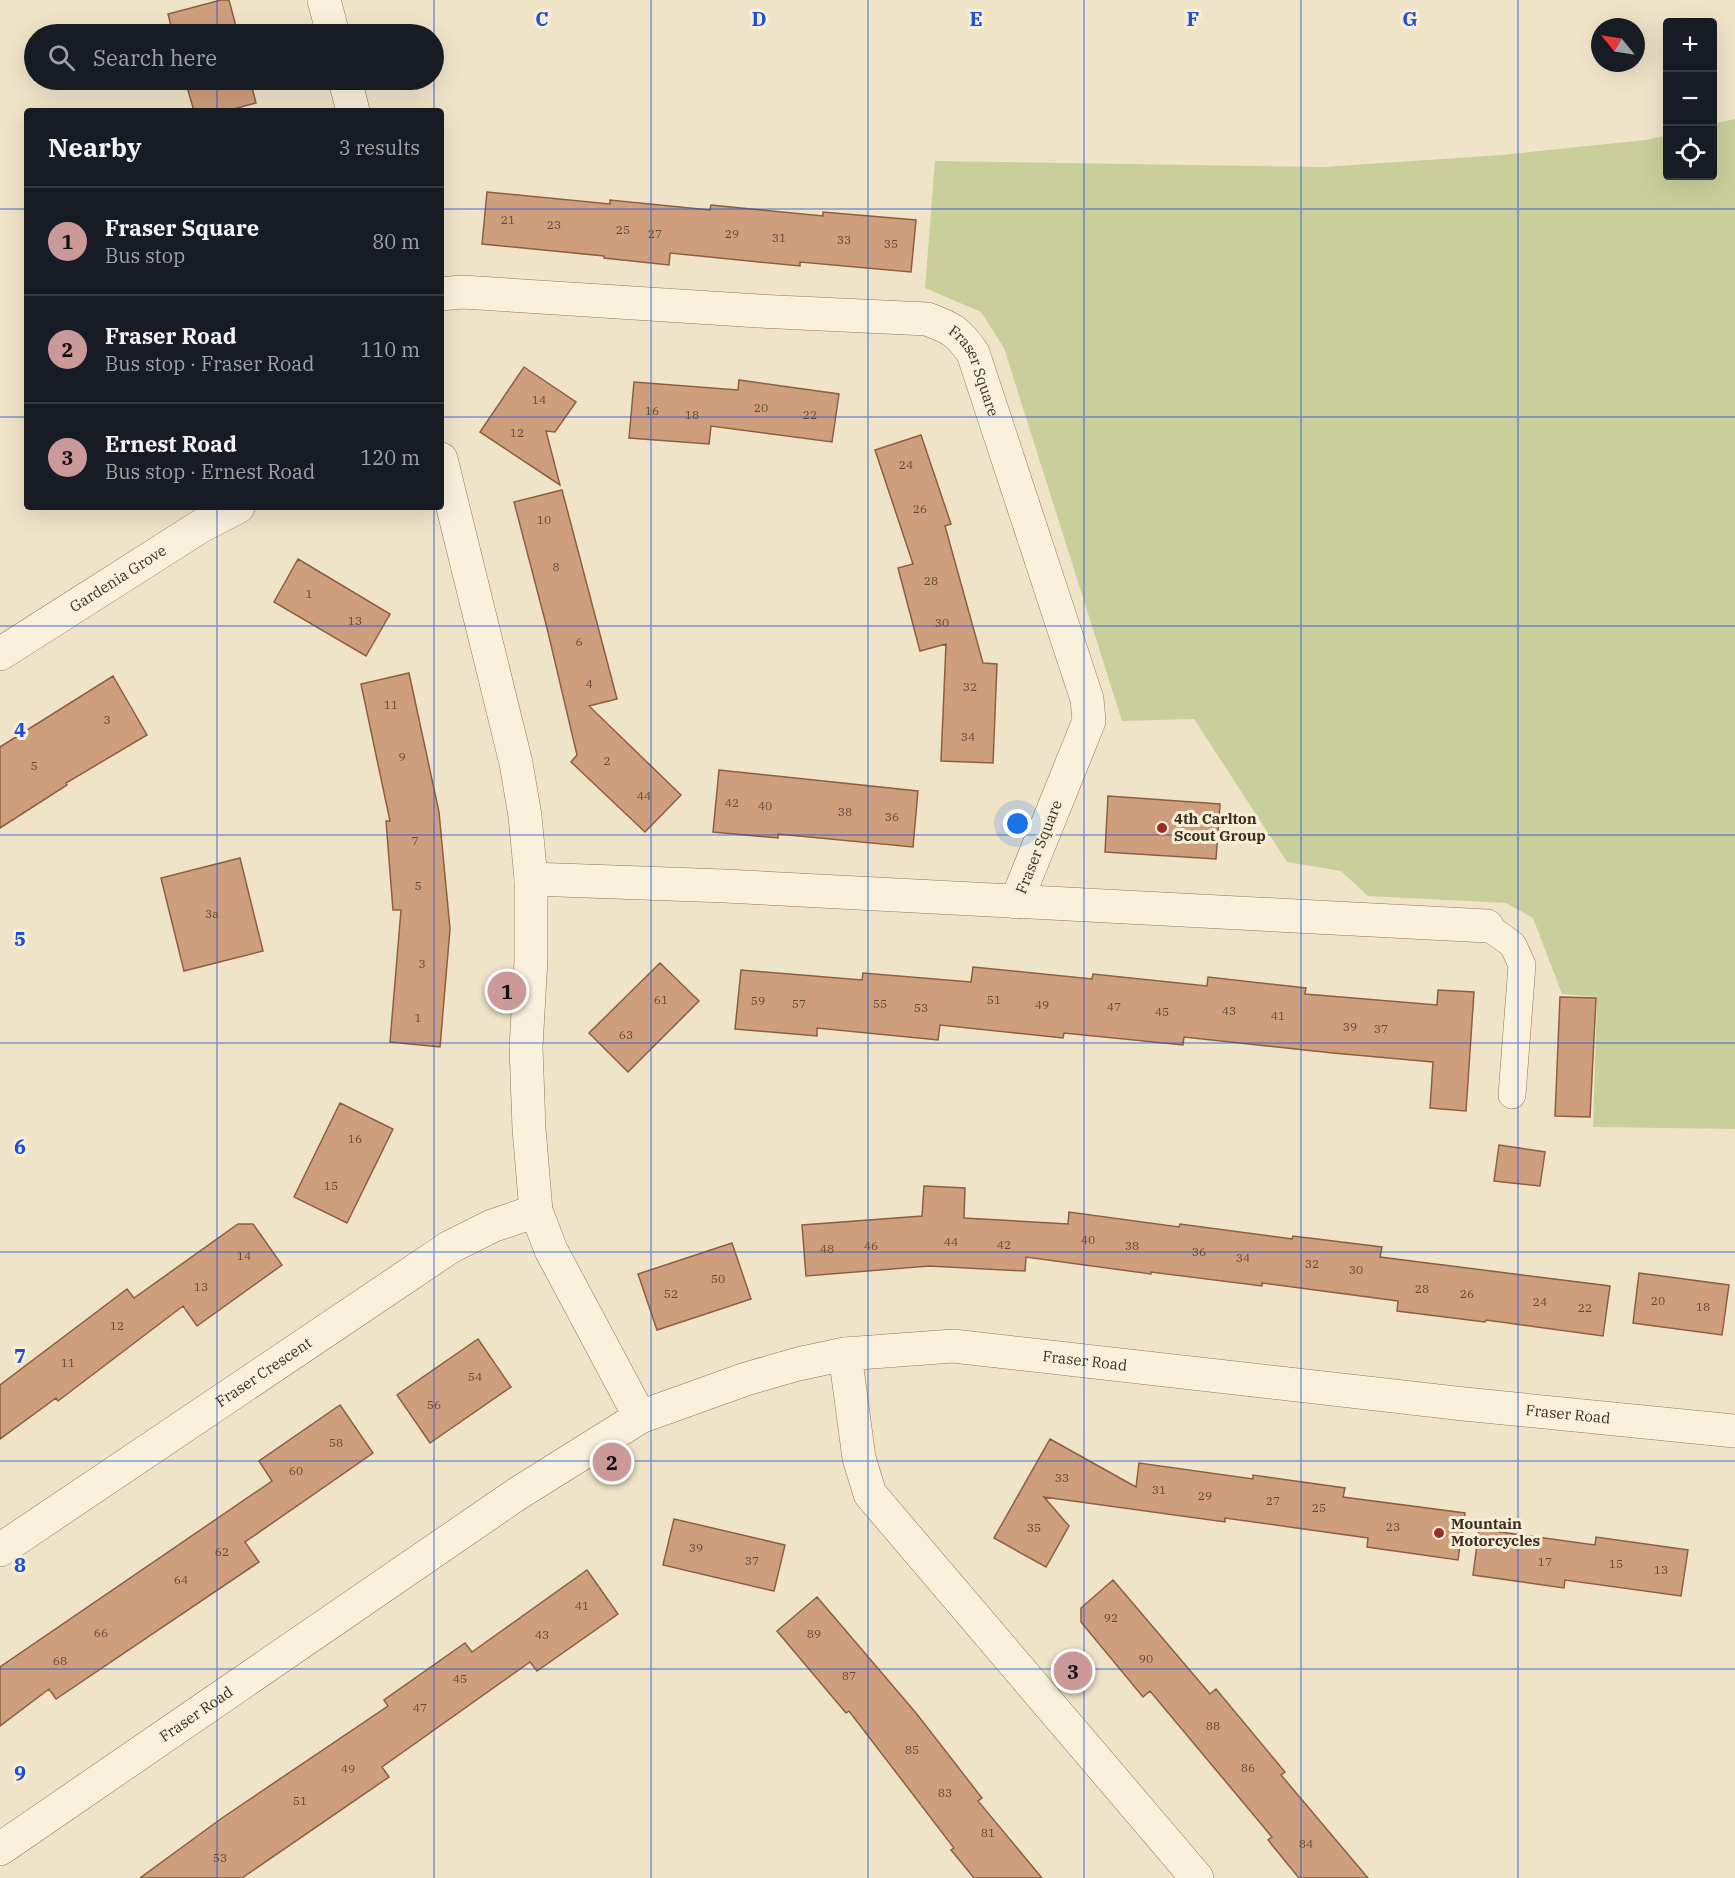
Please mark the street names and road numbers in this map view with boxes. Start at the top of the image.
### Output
street label: Fraser Square [945,321,1003,419]
street label: Gardenia Grove [66,541,170,616]
street label: Fraser Square [1011,797,1066,896]
street label: Fraser Crescent [212,1333,315,1411]
street label: Fraser Road [1041,1346,1128,1375]
street label: Fraser Road [1525,1400,1611,1428]
street label: Fraser Road [155,1682,236,1746]

